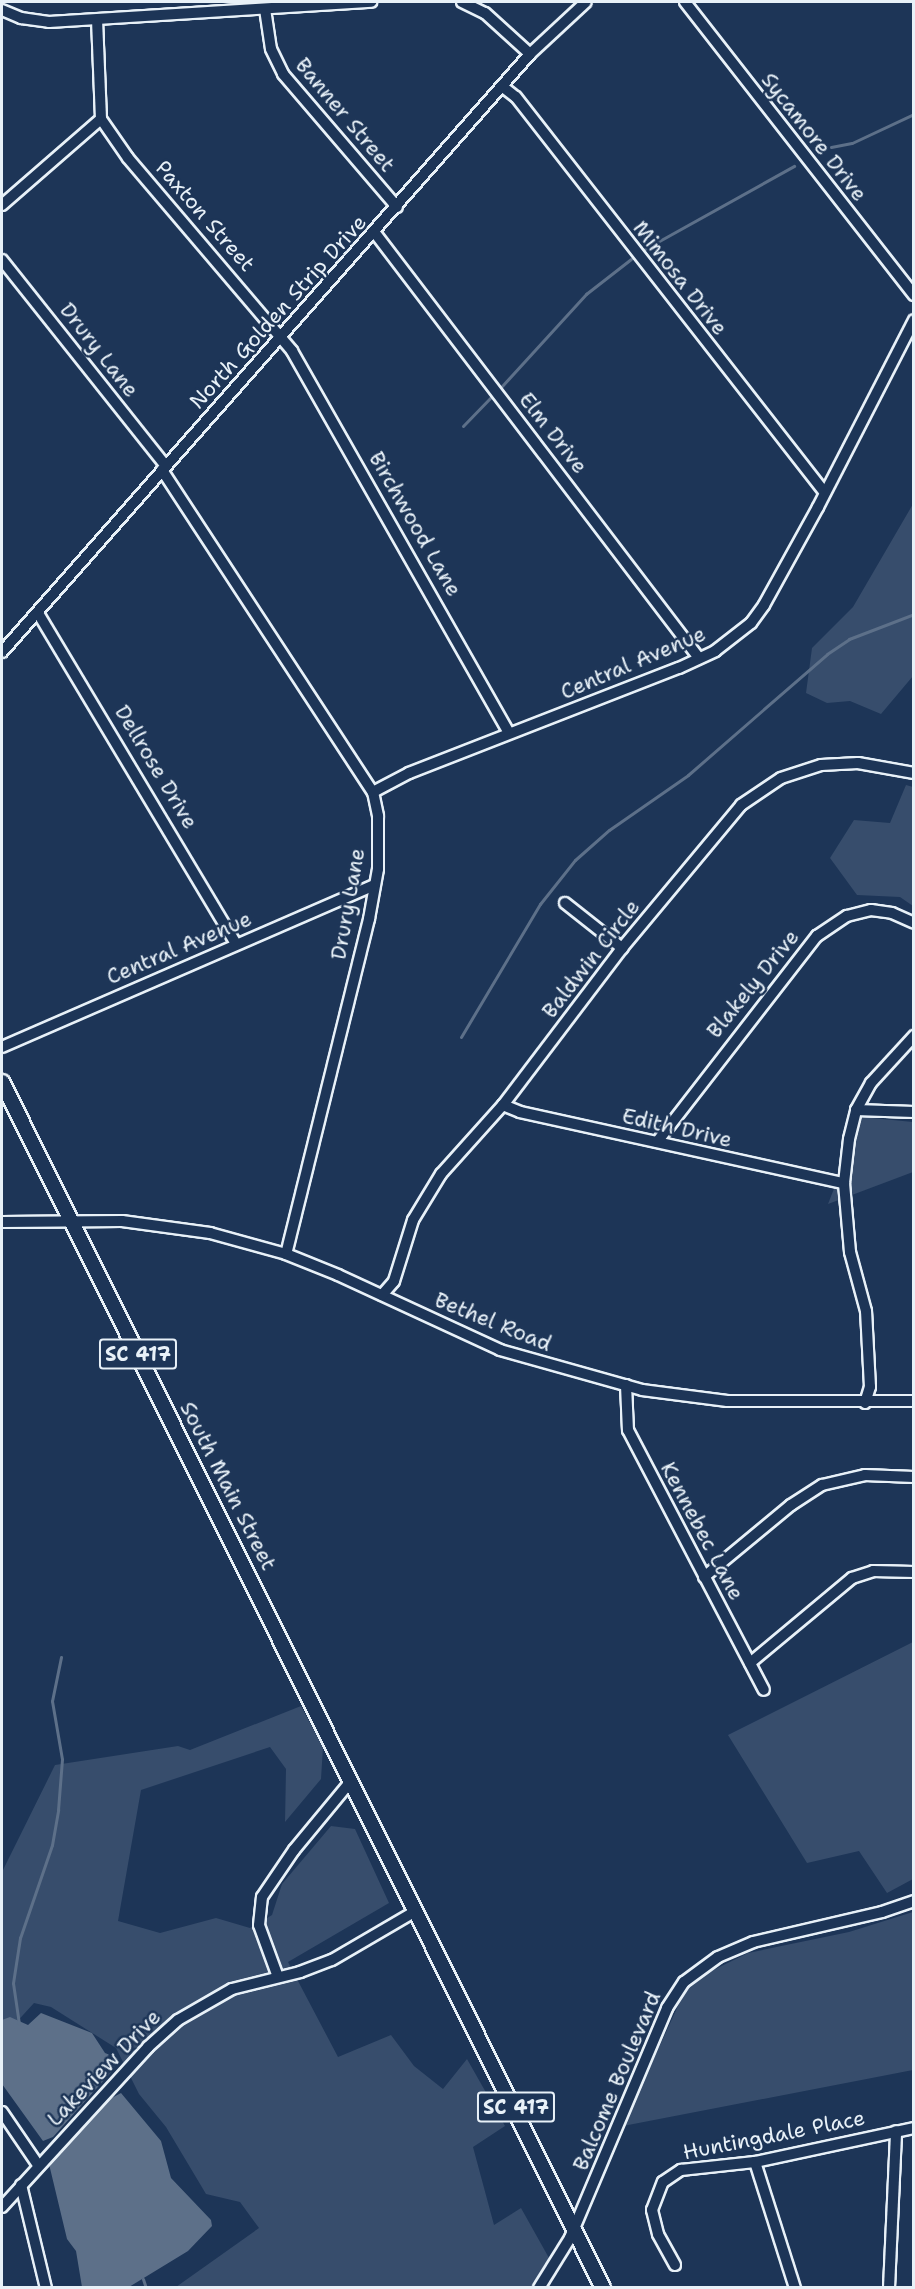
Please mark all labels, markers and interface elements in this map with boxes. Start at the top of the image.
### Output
street label: Banner Street [290,53,400,177]
street label: Sycamore Drive [756,68,872,206]
street label: Paxton Street [150,156,260,276]
street label: North Golden Strip Drive [184,210,372,414]
street label: Mimosa Drive [628,216,732,340]
street label: Drury Lane [54,298,144,402]
street label: Elm Drive [514,387,592,479]
street label: Birchwood Lane [363,447,467,601]
street label: Central Avenue [557,621,709,705]
street label: Dellrose Drive [109,701,203,833]
street label: Drury Lane [326,846,370,962]
street label: Baldwin Circle [537,895,645,1023]
street label: Central Avenue [103,906,255,990]
street label: Blakely Drive [702,925,804,1043]
street label: Edith Drive [620,1103,734,1153]
street label: Bethel Road [431,1287,555,1357]
road number: SC 417 [98,1337,178,1371]
street label: South Main Street [175,1398,281,1574]
street label: Kennebec Lane [655,1458,749,1604]
street label: Balcome Boulevard [568,1988,666,2174]
street label: Lakeview Drive [42,2004,166,2132]
road number: SC 417 [476,2090,556,2124]
street label: Huntingdale Place [681,2105,867,2165]

